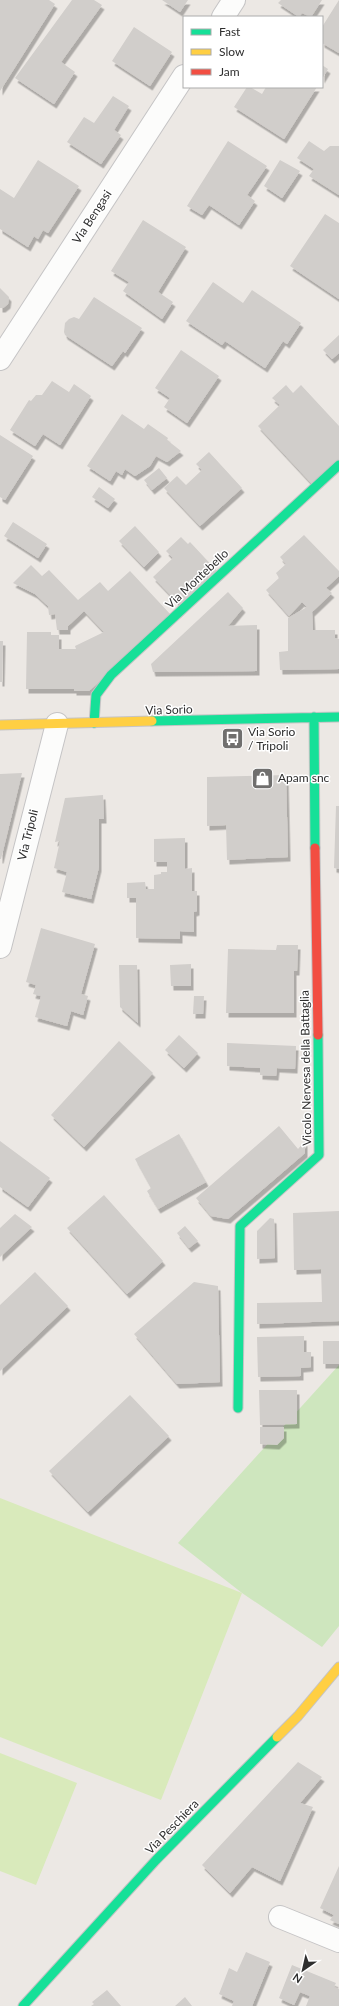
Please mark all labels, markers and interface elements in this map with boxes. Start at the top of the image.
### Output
legend [183,16,323,88]
text: Fast [219,24,241,39]
text: Slow [219,44,245,59]
text: Jam [219,64,240,79]
street label: Via Bengasi [69,187,115,246]
street label: Via Montebello [162,546,231,612]
street label: Via Sorio [145,701,193,718]
place label: Via Sorio / Tripoli [248,724,296,753]
bus stop icon: Via Sorio / Tripoli [220,726,246,752]
shop icon: Apam snc [250,765,276,791]
place label: Apam snc [278,770,330,785]
street label: Via Tripoli [14,808,41,862]
street label: Vicolo Nervesa della Battaglia [297,990,314,1146]
street label: Via Peschiera [142,1796,201,1857]
north arrow [283,1950,323,1990]
text: N [290,1971,304,1986]

